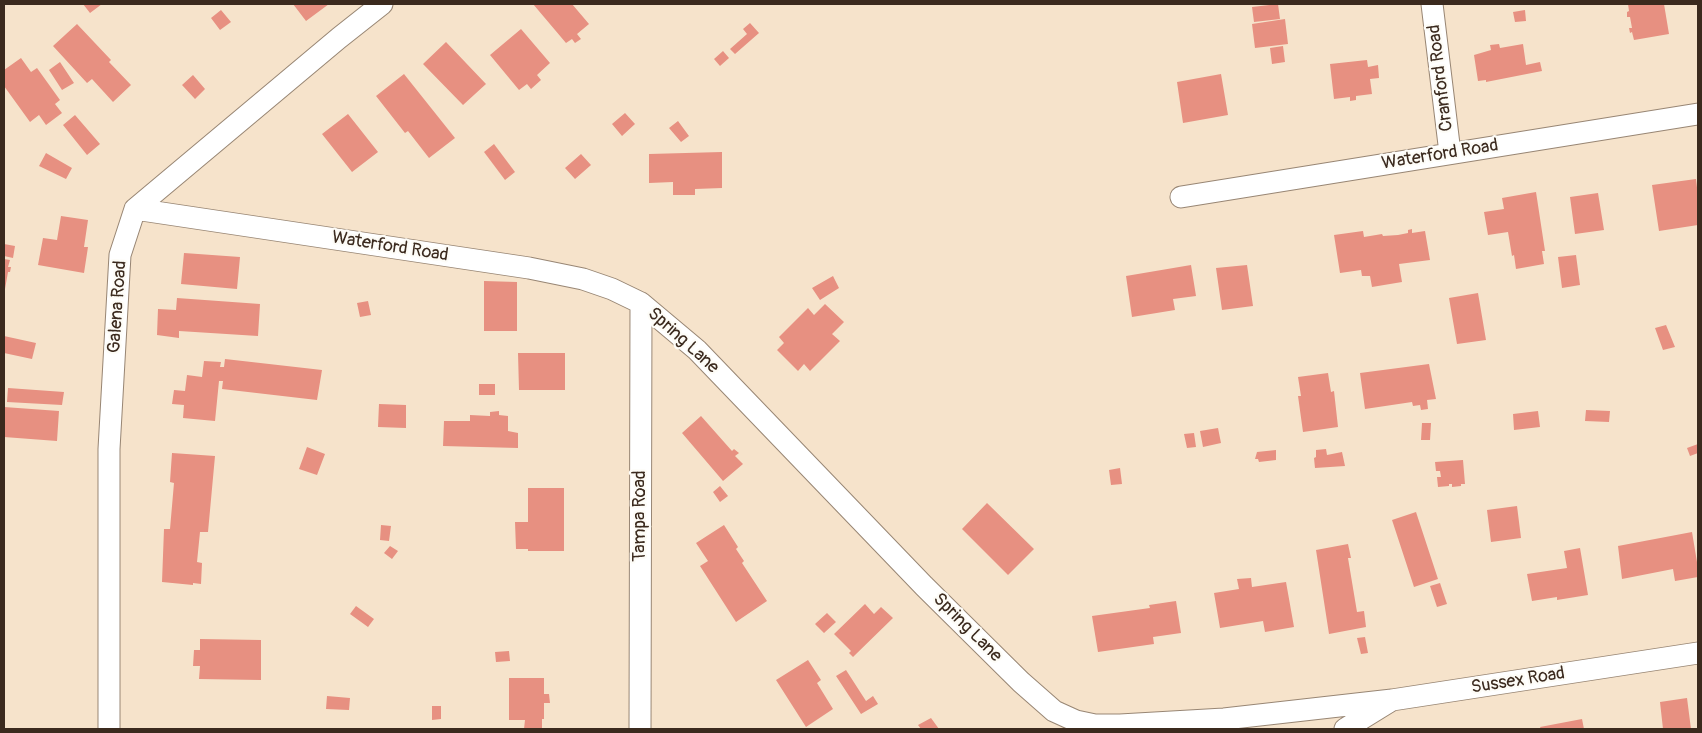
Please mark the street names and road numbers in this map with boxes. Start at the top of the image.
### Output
street label: Cranford Road [1424,23,1458,133]
street label: Waterford Road [1380,135,1500,175]
street label: Waterford Road [330,227,450,267]
street label: Galena Road [104,260,132,354]
street label: Spring Lane [643,303,723,379]
street label: Tampa Road [629,470,651,562]
street label: Spring Lane [928,589,1006,667]
street label: Sussex Road [1470,663,1566,699]

